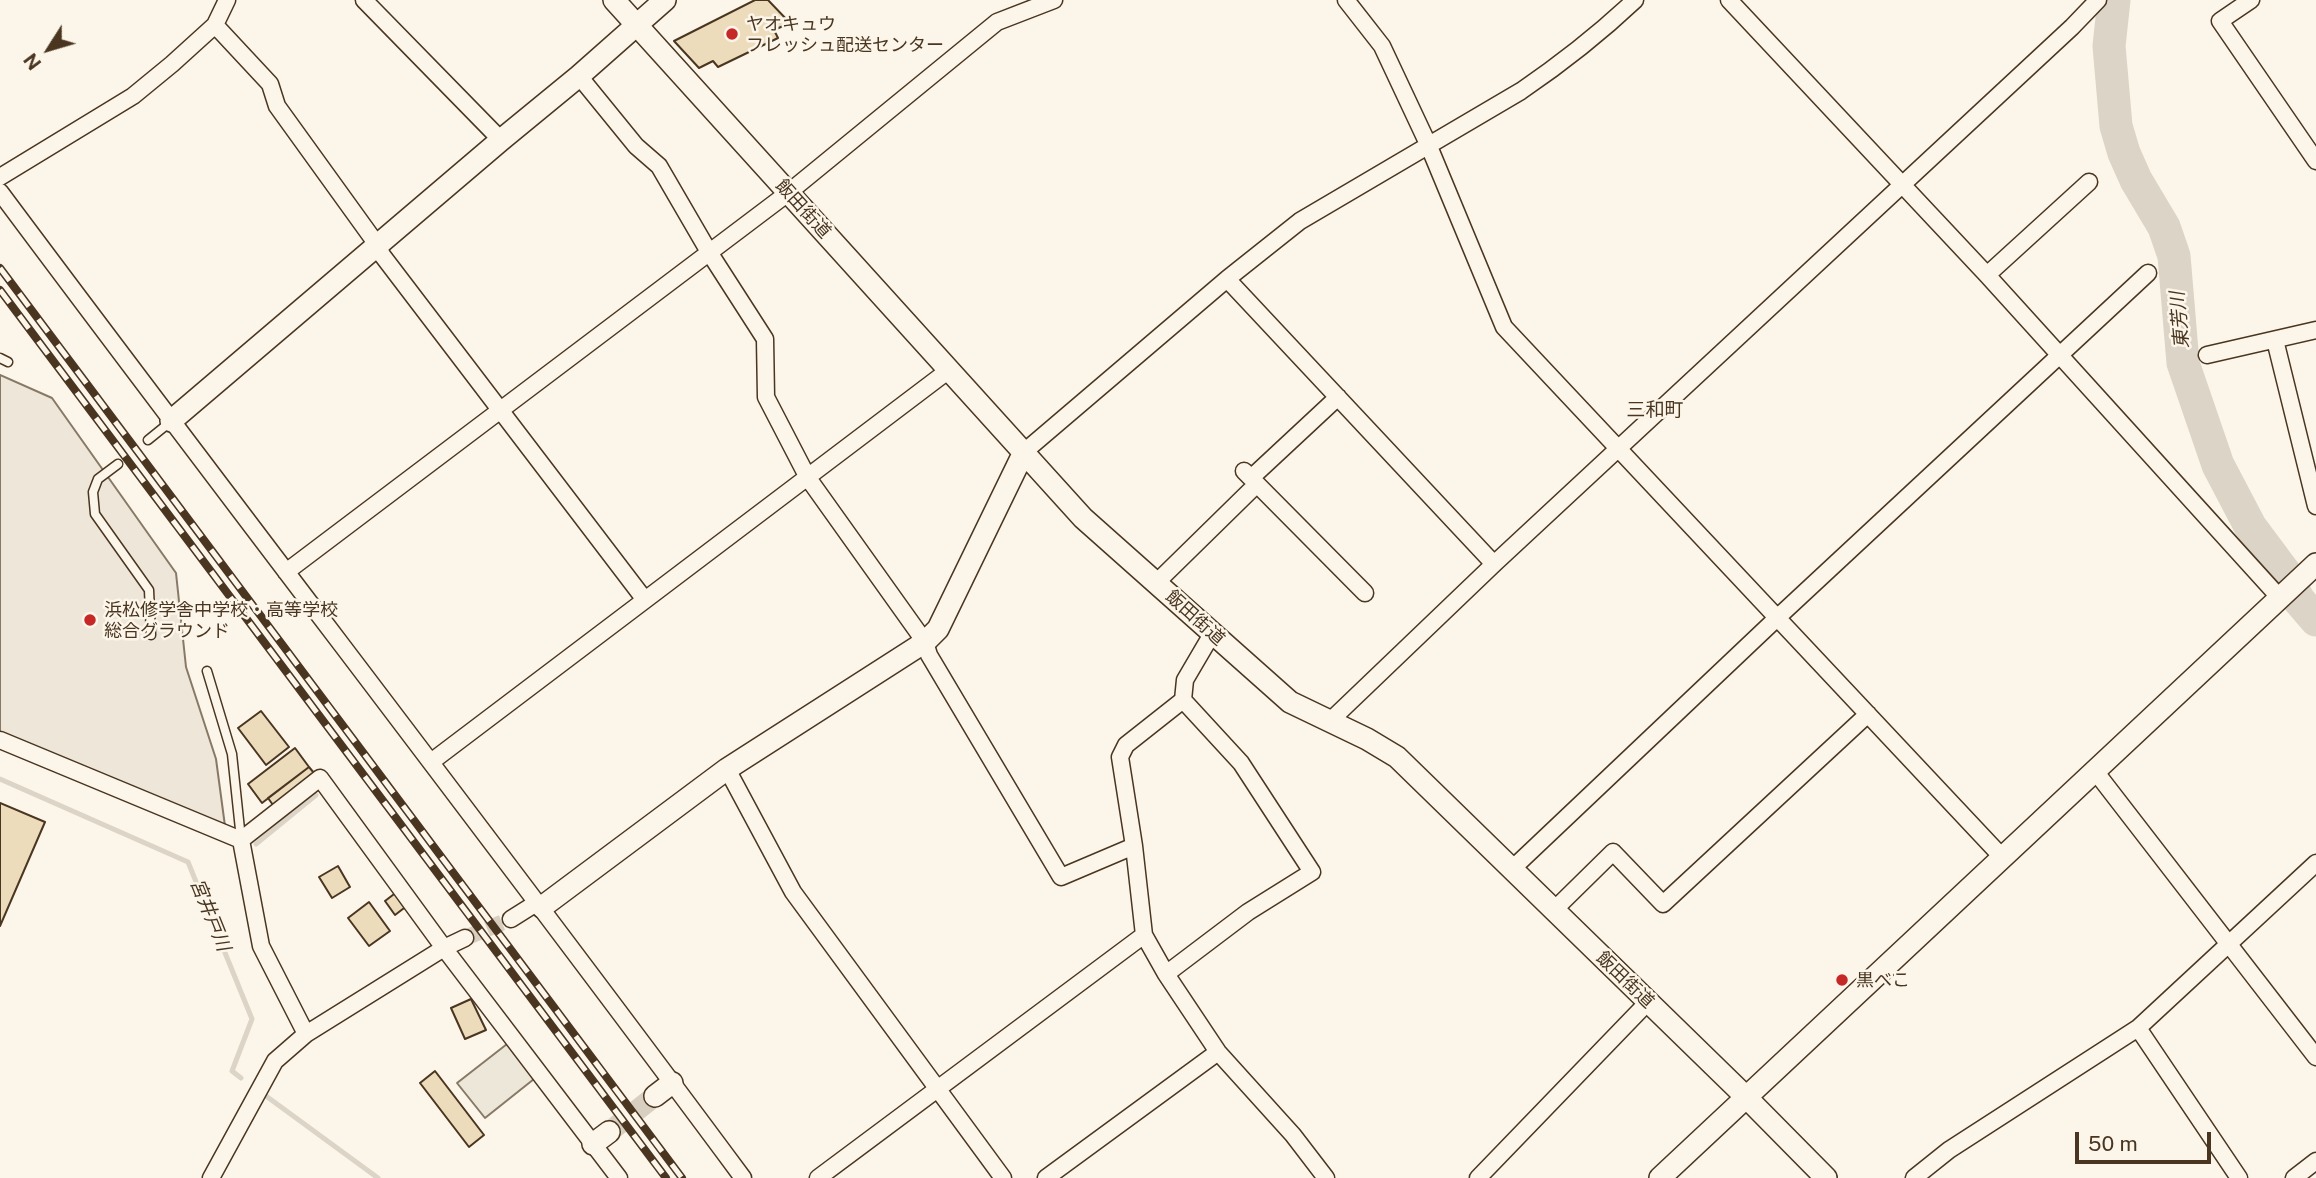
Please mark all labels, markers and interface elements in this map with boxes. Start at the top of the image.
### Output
place label: ヤオキュウ フレッシュ配送センター [746,13,944,56]
north arrow [14,14,84,84]
marker: ヤオキュウ フレッシュ配送センター [724,26,740,42]
text: N [19,49,45,74]
street label: 飯田街道 [771,175,835,243]
water label: 東芳川 [2166,291,2194,349]
district label: 三和町 [1627,399,1683,421]
street label: 飯田街道 [1161,586,1229,650]
place label: 浜松修学舎中学校・高等学校 総合グラウンド [104,599,338,642]
marker: 浜松修学舎中学校・高等学校 総合グラウンド [82,612,98,628]
water label: 宮井戸川 [185,875,235,955]
street label: 飯田街道 [1592,947,1658,1013]
place label: 黒べこ [1856,969,1910,991]
marker: 黒べこ [1834,972,1850,988]
scale bar [2078,1118,2214,1162]
text: 50 m [2088,1131,2138,1156]

